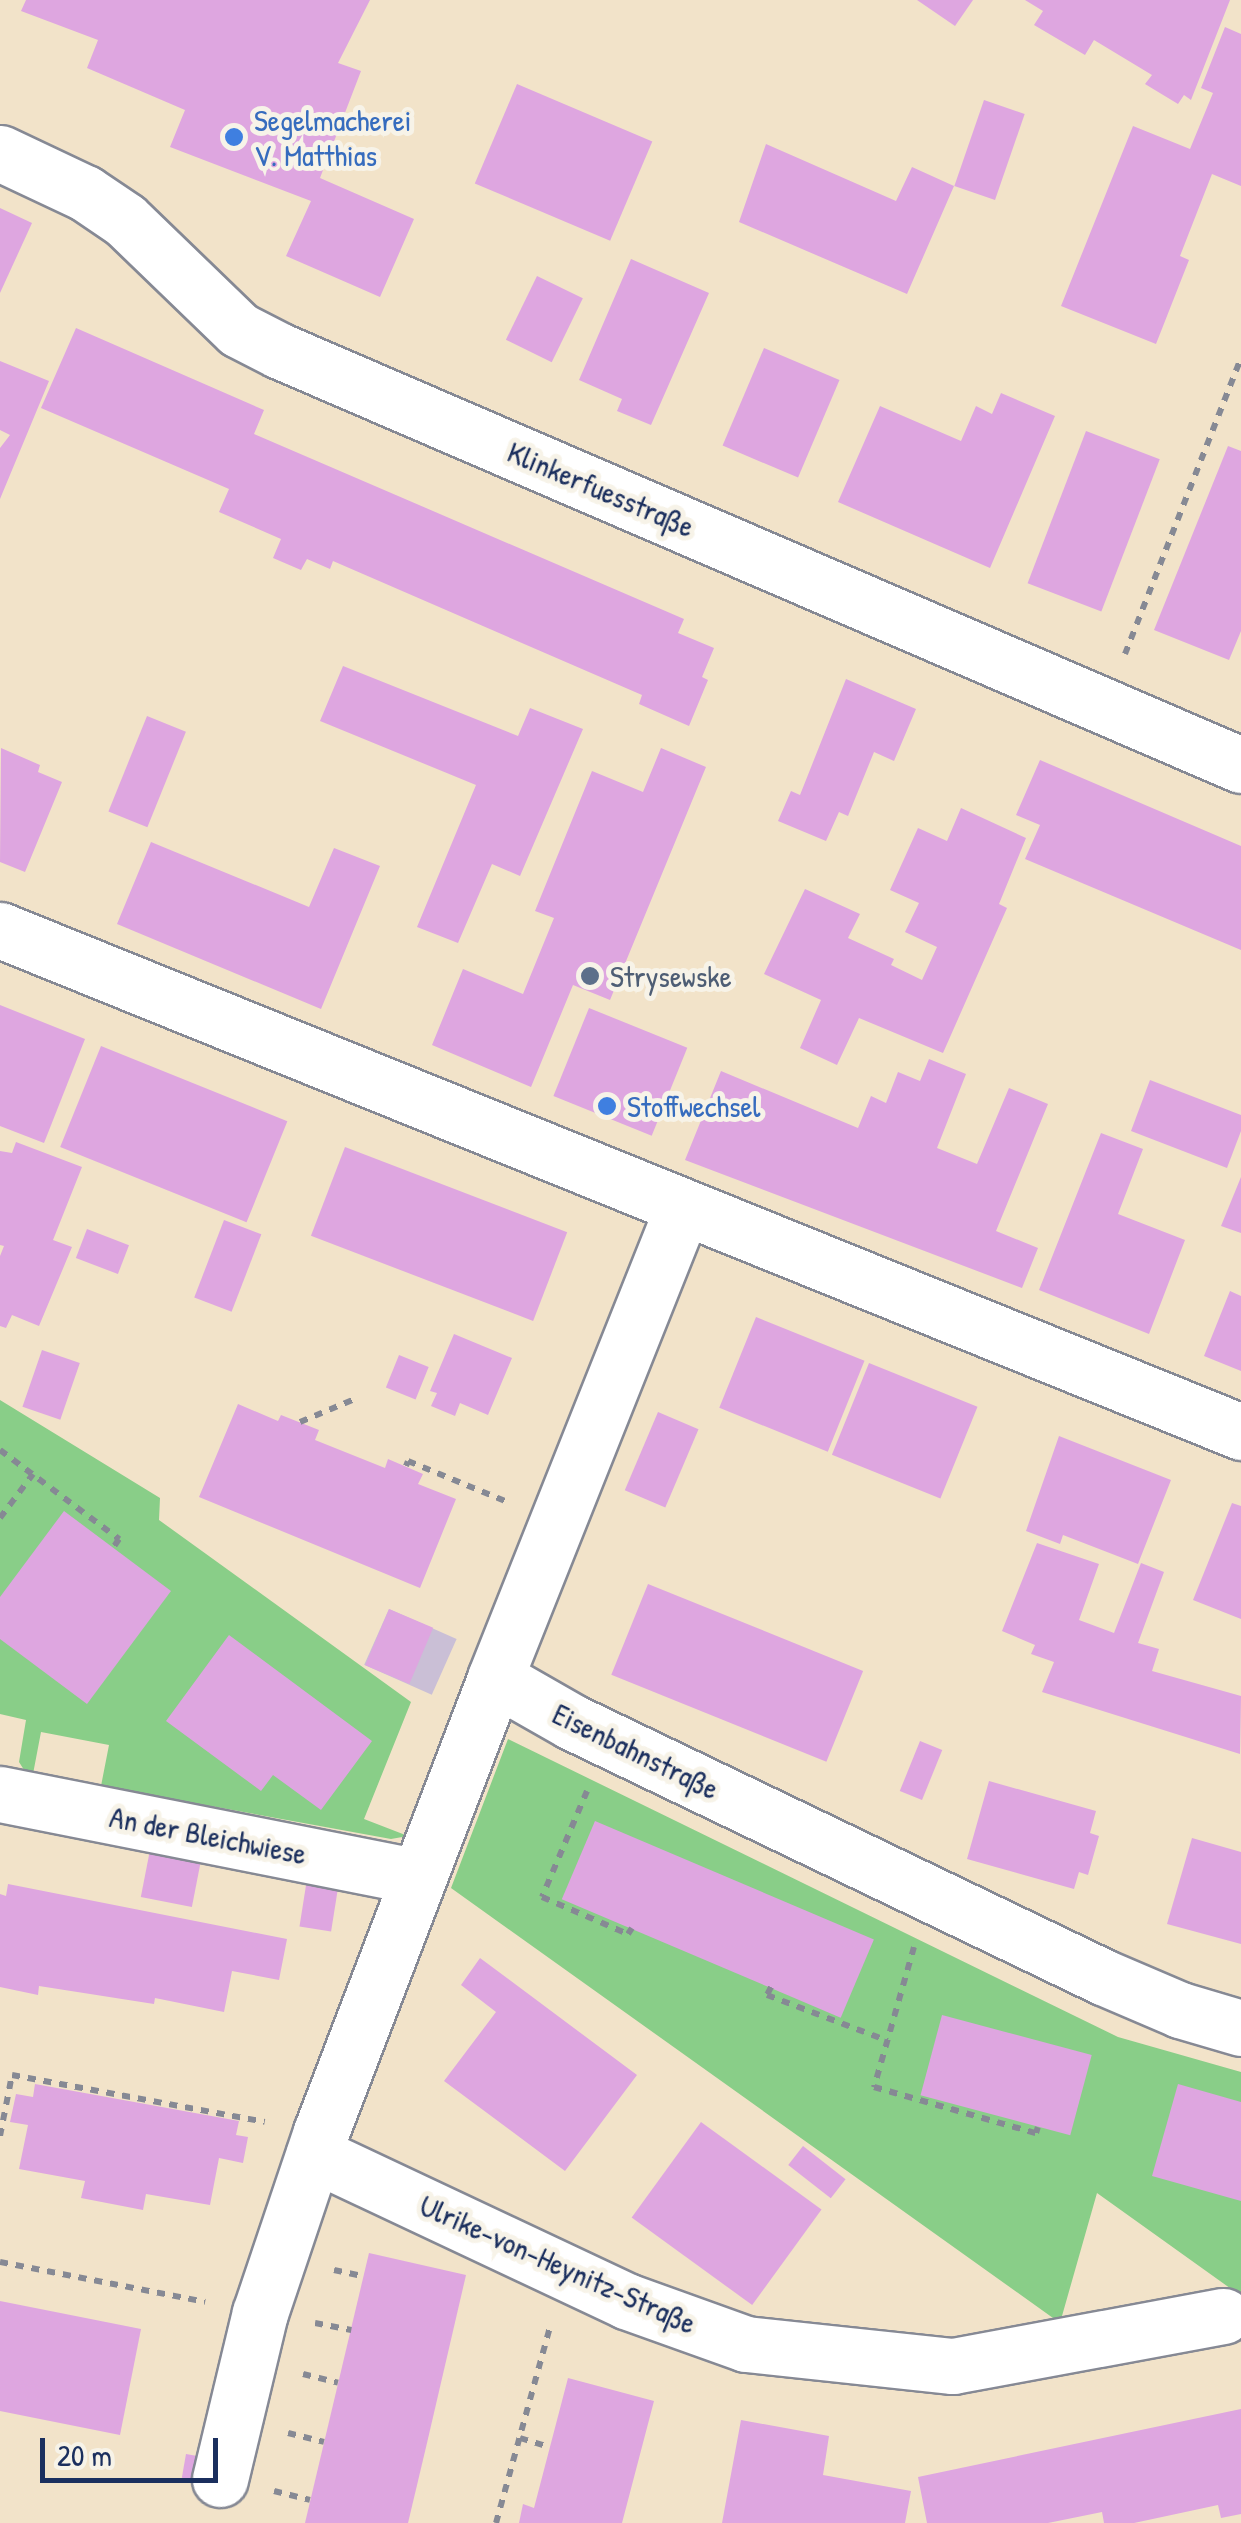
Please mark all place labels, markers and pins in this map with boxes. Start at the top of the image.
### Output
place label: Segelmacherei V. Matthias [254,102,412,172]
marker: Segelmacherei V. Matthias [223,126,245,148]
place label: Strysewske [610,958,732,994]
marker: Strysewske [579,965,601,987]
place label: Stoffwechsel [627,1088,760,1124]
marker: Stoffwechsel [596,1095,618,1117]

